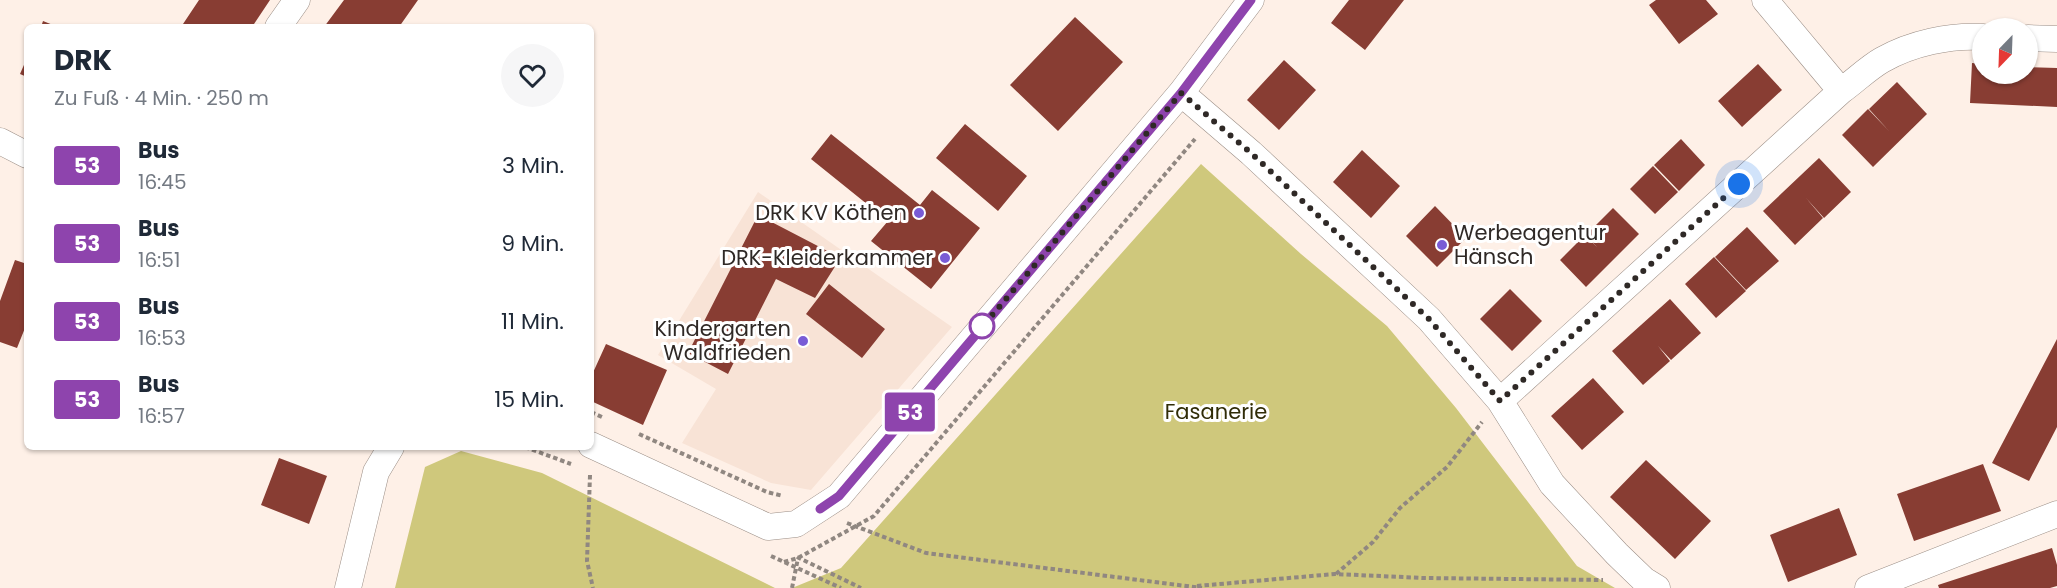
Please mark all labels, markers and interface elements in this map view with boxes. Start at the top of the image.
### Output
north arrow [1972,18,2038,84]
map controls [1972,18,2038,84]
text: DRK [54,41,112,80]
button: heart [501,44,564,107]
text: Zu Fuß · 4 Min. · 250 m [54,84,269,112]
text: Bus [138,135,180,166]
text: 3 Min. [502,150,564,181]
text: 53 [74,151,100,180]
text: 16:45 [138,168,187,196]
your location [1724,169,1754,199]
place label: DRK KV Köthen [755,198,907,227]
marker: DRK KV Köthen [912,206,926,220]
text: Bus [138,213,180,244]
place label: Werbeagentur Hänsch [1454,218,1607,271]
text: 9 Min. [501,228,564,259]
text: 53 [74,229,100,258]
marker: Werbeagentur Hänsch [1435,238,1449,252]
place label: DRK-Kleiderkammer [721,243,933,272]
text: 16:51 [138,246,180,274]
marker: DRK-Kleiderkammer [938,251,952,265]
text: Bus [138,291,180,322]
text: 11 Min. [501,306,564,337]
text: 53 [74,307,100,336]
unlabelled marker [969,313,995,339]
place label: Kindergarten Waldfrieden [654,314,791,367]
text: 16:53 [138,324,186,352]
marker: Kindergarten Waldfrieden [796,334,810,348]
text: Bus [138,369,180,400]
text: 15 Min. [494,384,564,415]
text: 53 [74,385,100,414]
line badge: 53 [883,392,937,432]
park label: Fasanerie [1165,397,1267,426]
text: 53 [897,398,923,427]
text: 16:57 [138,402,185,430]

